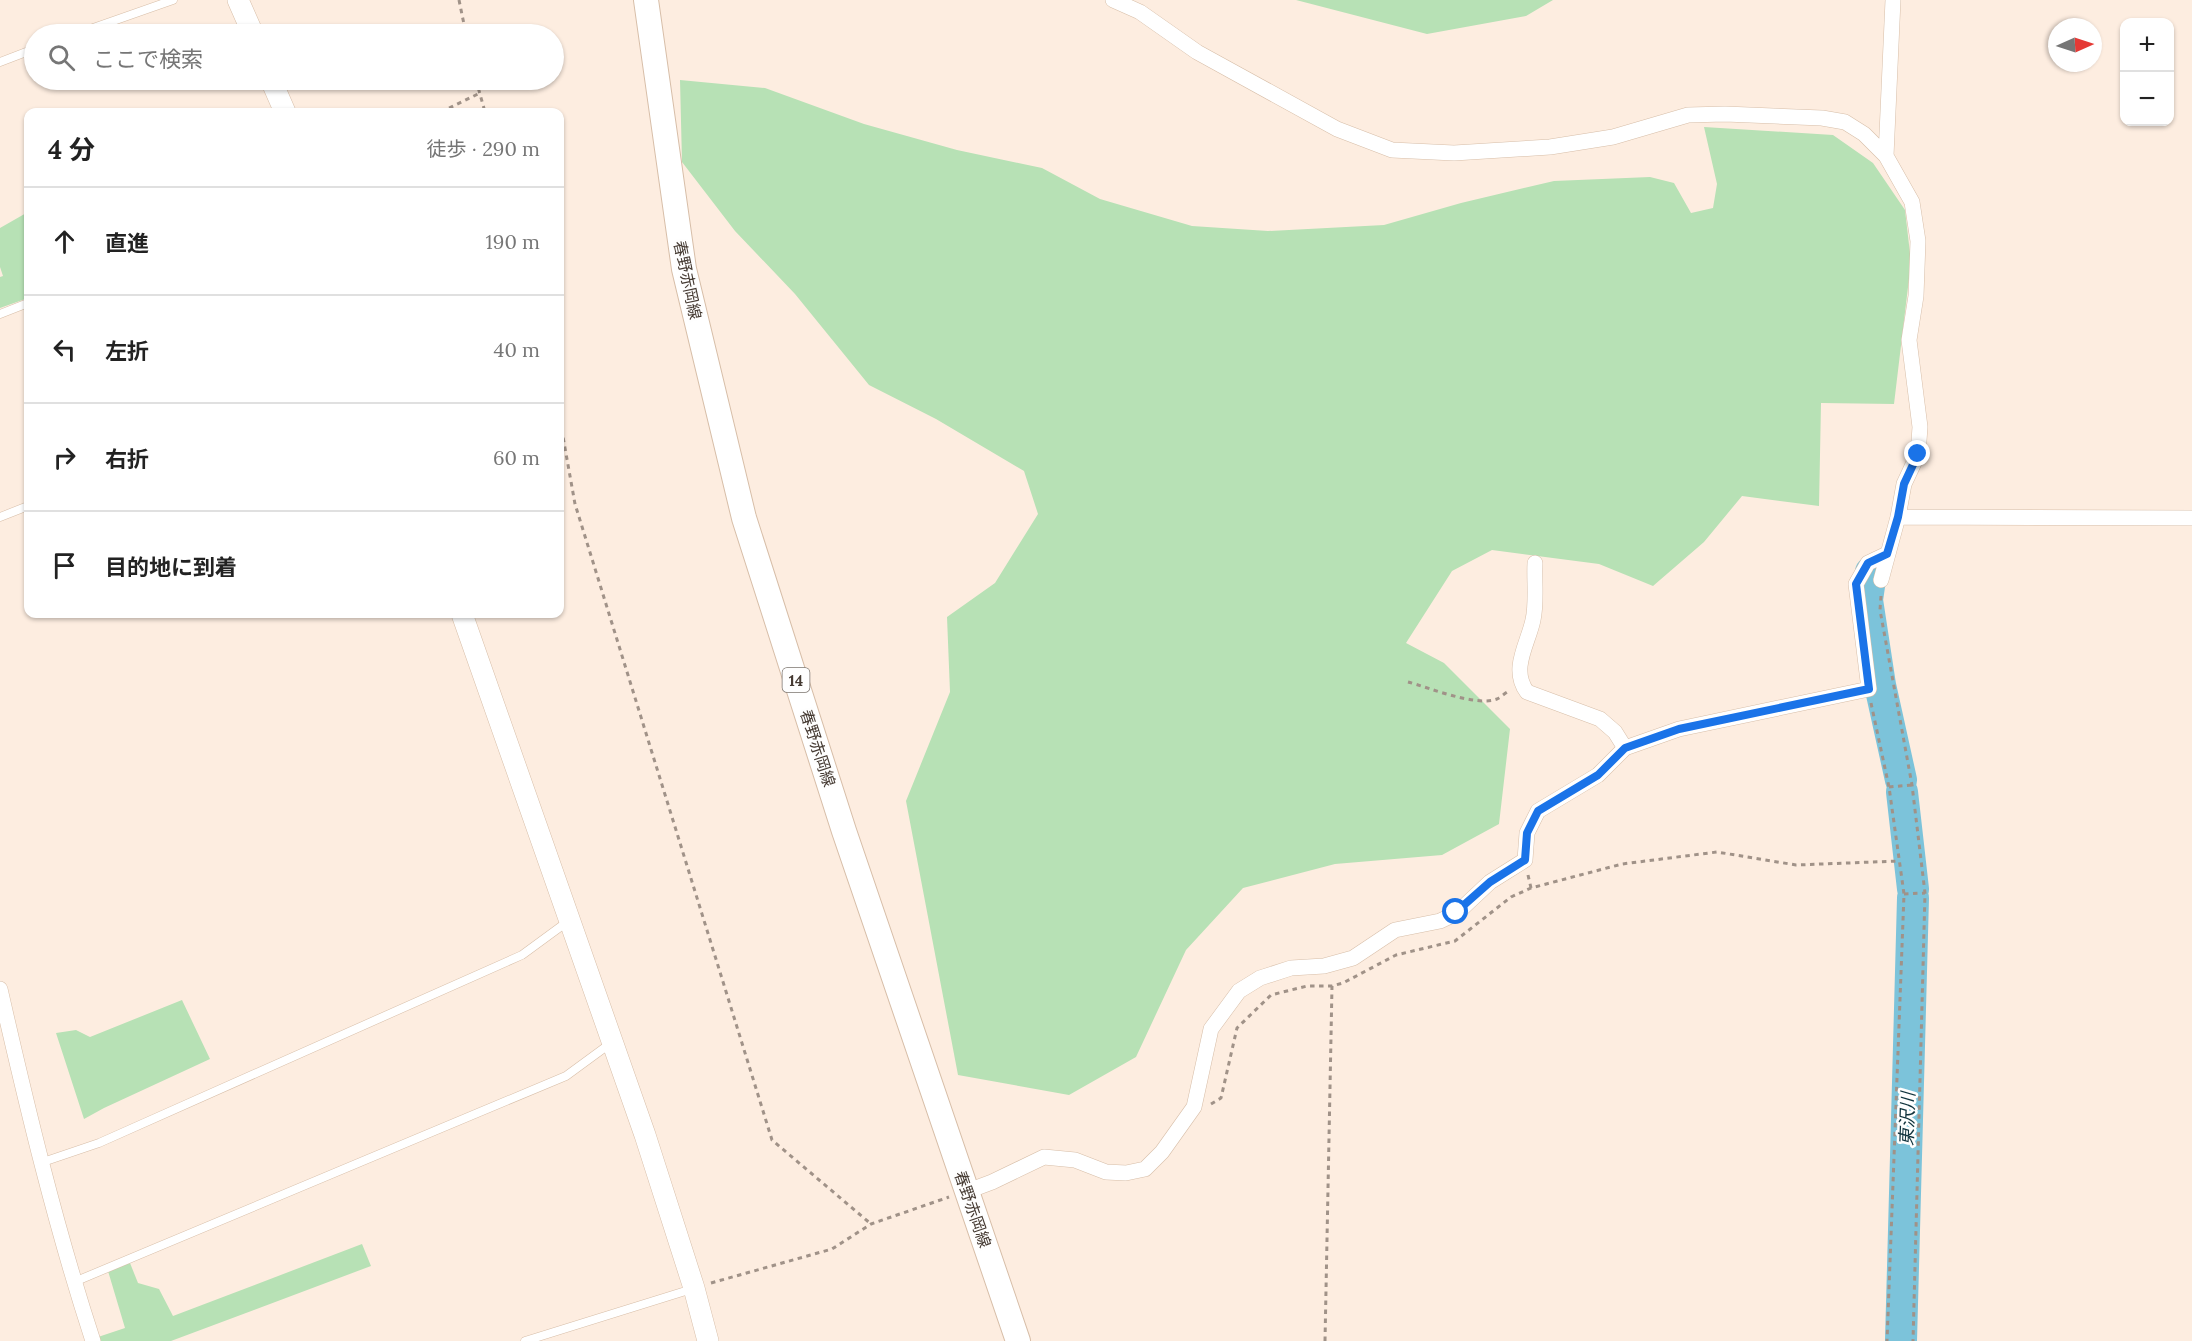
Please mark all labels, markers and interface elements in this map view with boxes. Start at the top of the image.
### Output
north arrow [2048,18,2102,72]
map controls [2120,18,2174,126]
button: + [2120,18,2174,72]
search box [24,24,564,90]
icon: search [45,41,78,74]
text: ここで検索 [93,45,203,73]
button: − [2120,72,2174,126]
text: 4 分 [48,133,95,166]
text: 徒歩 · 290 m [427,136,540,161]
icon: ahead [48,225,81,258]
text: 直進 [105,229,149,257]
text: 190 m [486,229,540,254]
street label: 春野赤岡線 [670,239,706,321]
icon: left [48,333,81,366]
text: 左折 [105,337,149,365]
text: 40 m [494,337,540,362]
route end [1904,440,1930,466]
icon: right [48,441,81,474]
text: 右折 [105,445,149,473]
text: 60 m [493,445,540,470]
icon: arrive [48,549,81,582]
text: 目的地に到着 [105,553,237,581]
road number: 14 [782,668,810,692]
street label: 春野赤岡線 [796,707,840,789]
route start [1442,898,1468,924]
water label: 東沢川 [1895,1090,1920,1146]
street label: 春野赤岡線 [951,1168,995,1250]

